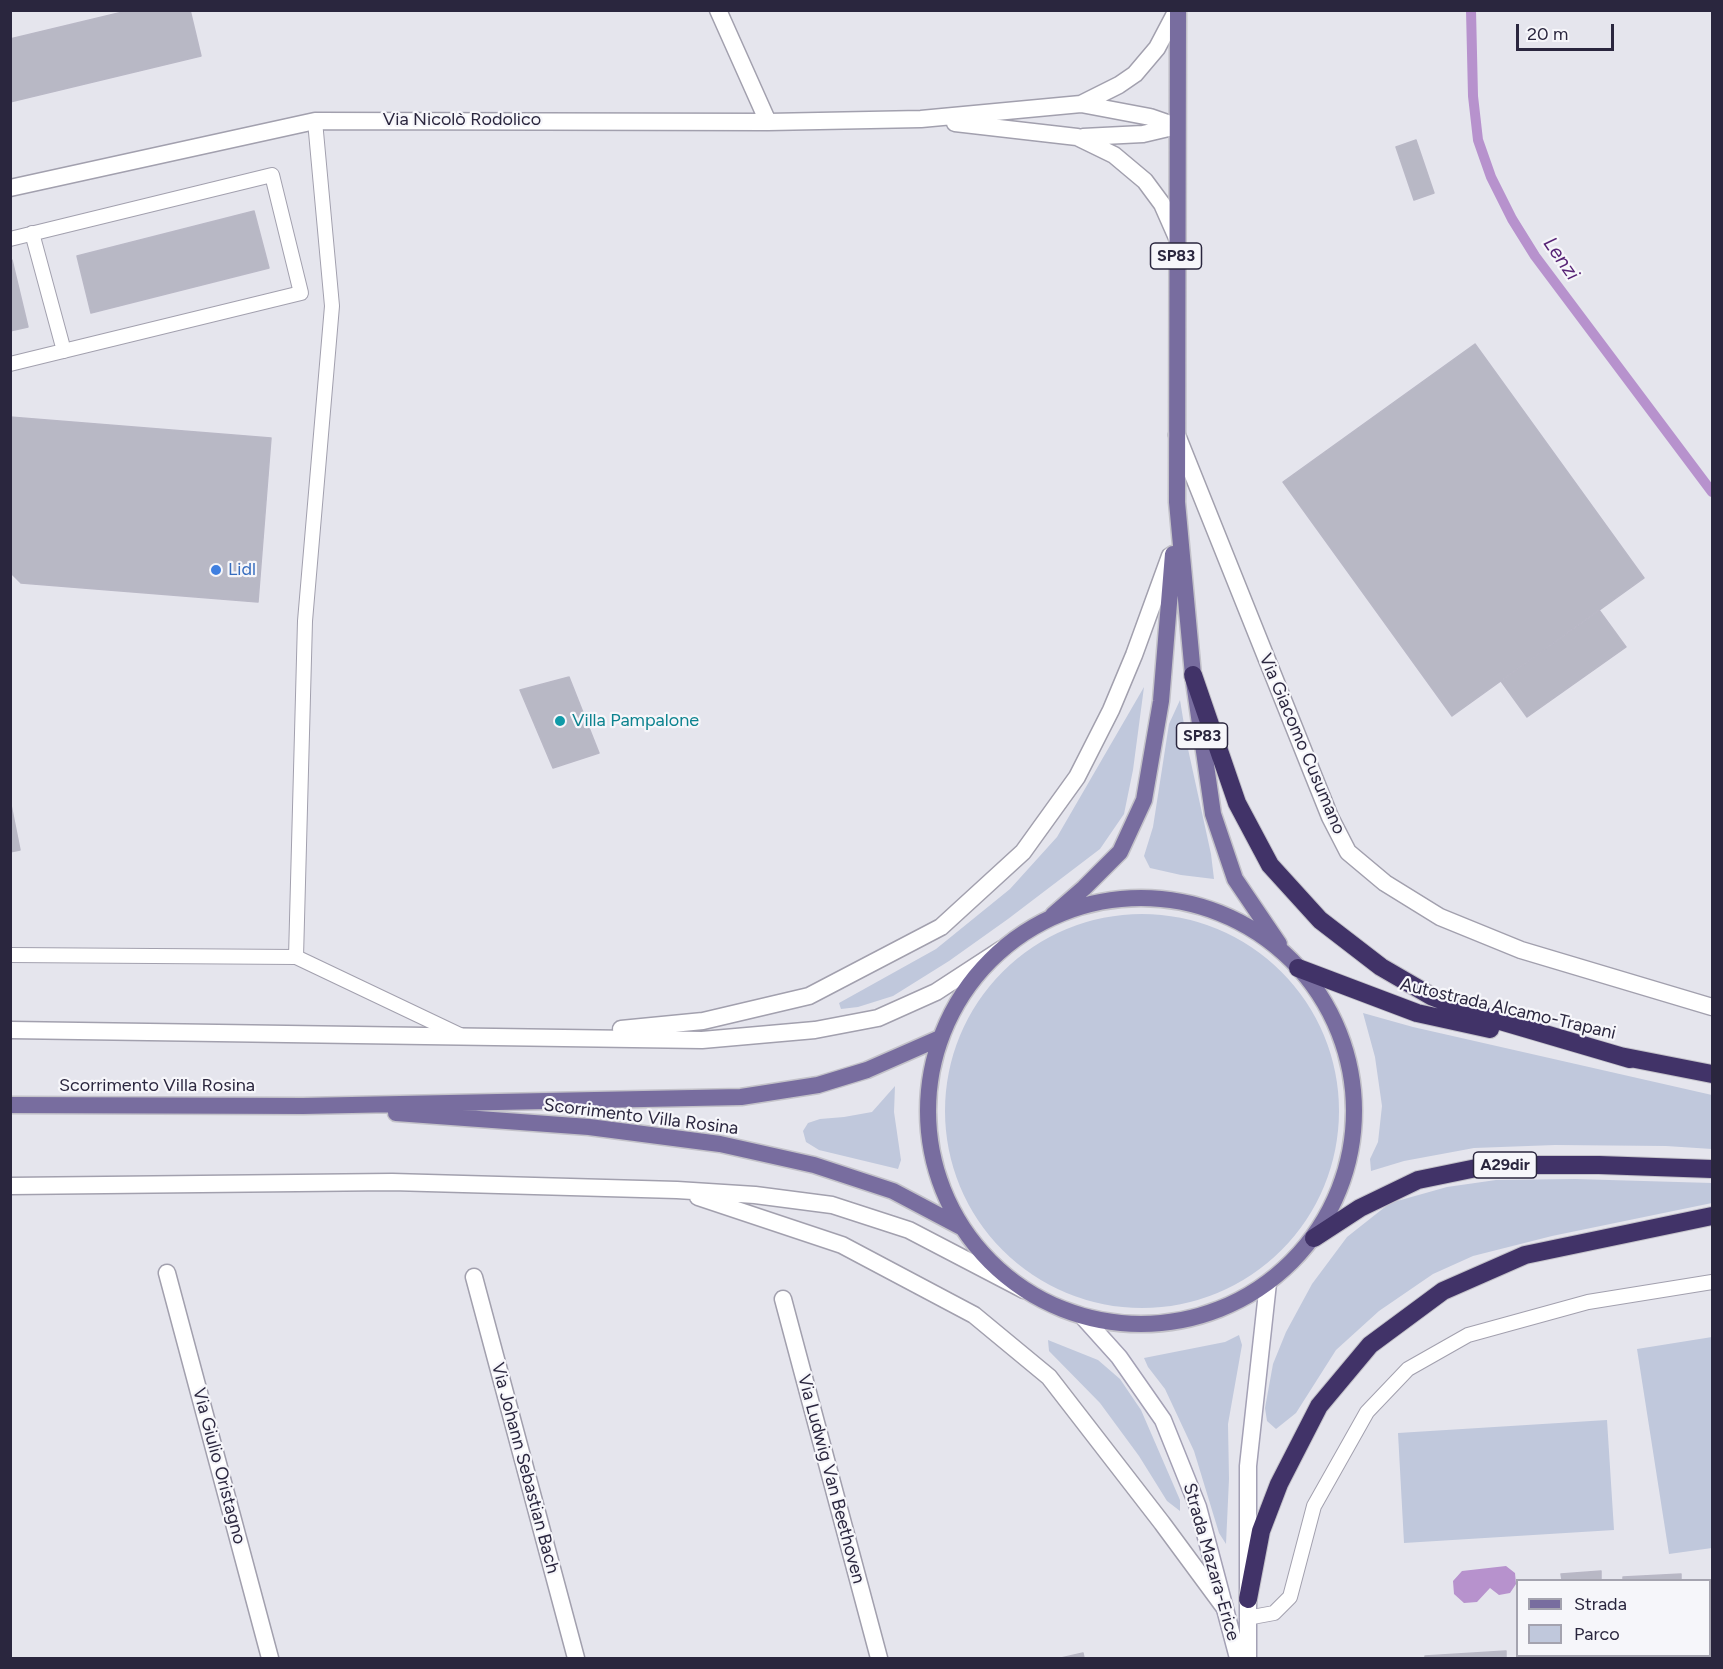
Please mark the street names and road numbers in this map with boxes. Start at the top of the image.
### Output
street label: Via Nicolò Rodolico [383,109,541,131]
road number: SP83 [1150,243,1202,269]
street label: Via Giacomo Cusumano [1254,650,1350,838]
road number: SP83 [1176,723,1228,749]
street label: Autostrada Alcamo-Trapani [1398,974,1618,1044]
street label: Scorrimento Villa Rosina [59,1075,255,1097]
street label: Scorrimento Villa Rosina [542,1094,740,1140]
road number: A29dir [1474,1152,1537,1178]
street label: Via Johann Sebastian Bach [486,1360,564,1576]
street label: Via Ludwig Van Beethoven [793,1372,869,1586]
street label: Via Giulio Oristagno [188,1386,250,1546]
street label: Strada Mazara-Erice [1178,1481,1244,1643]

